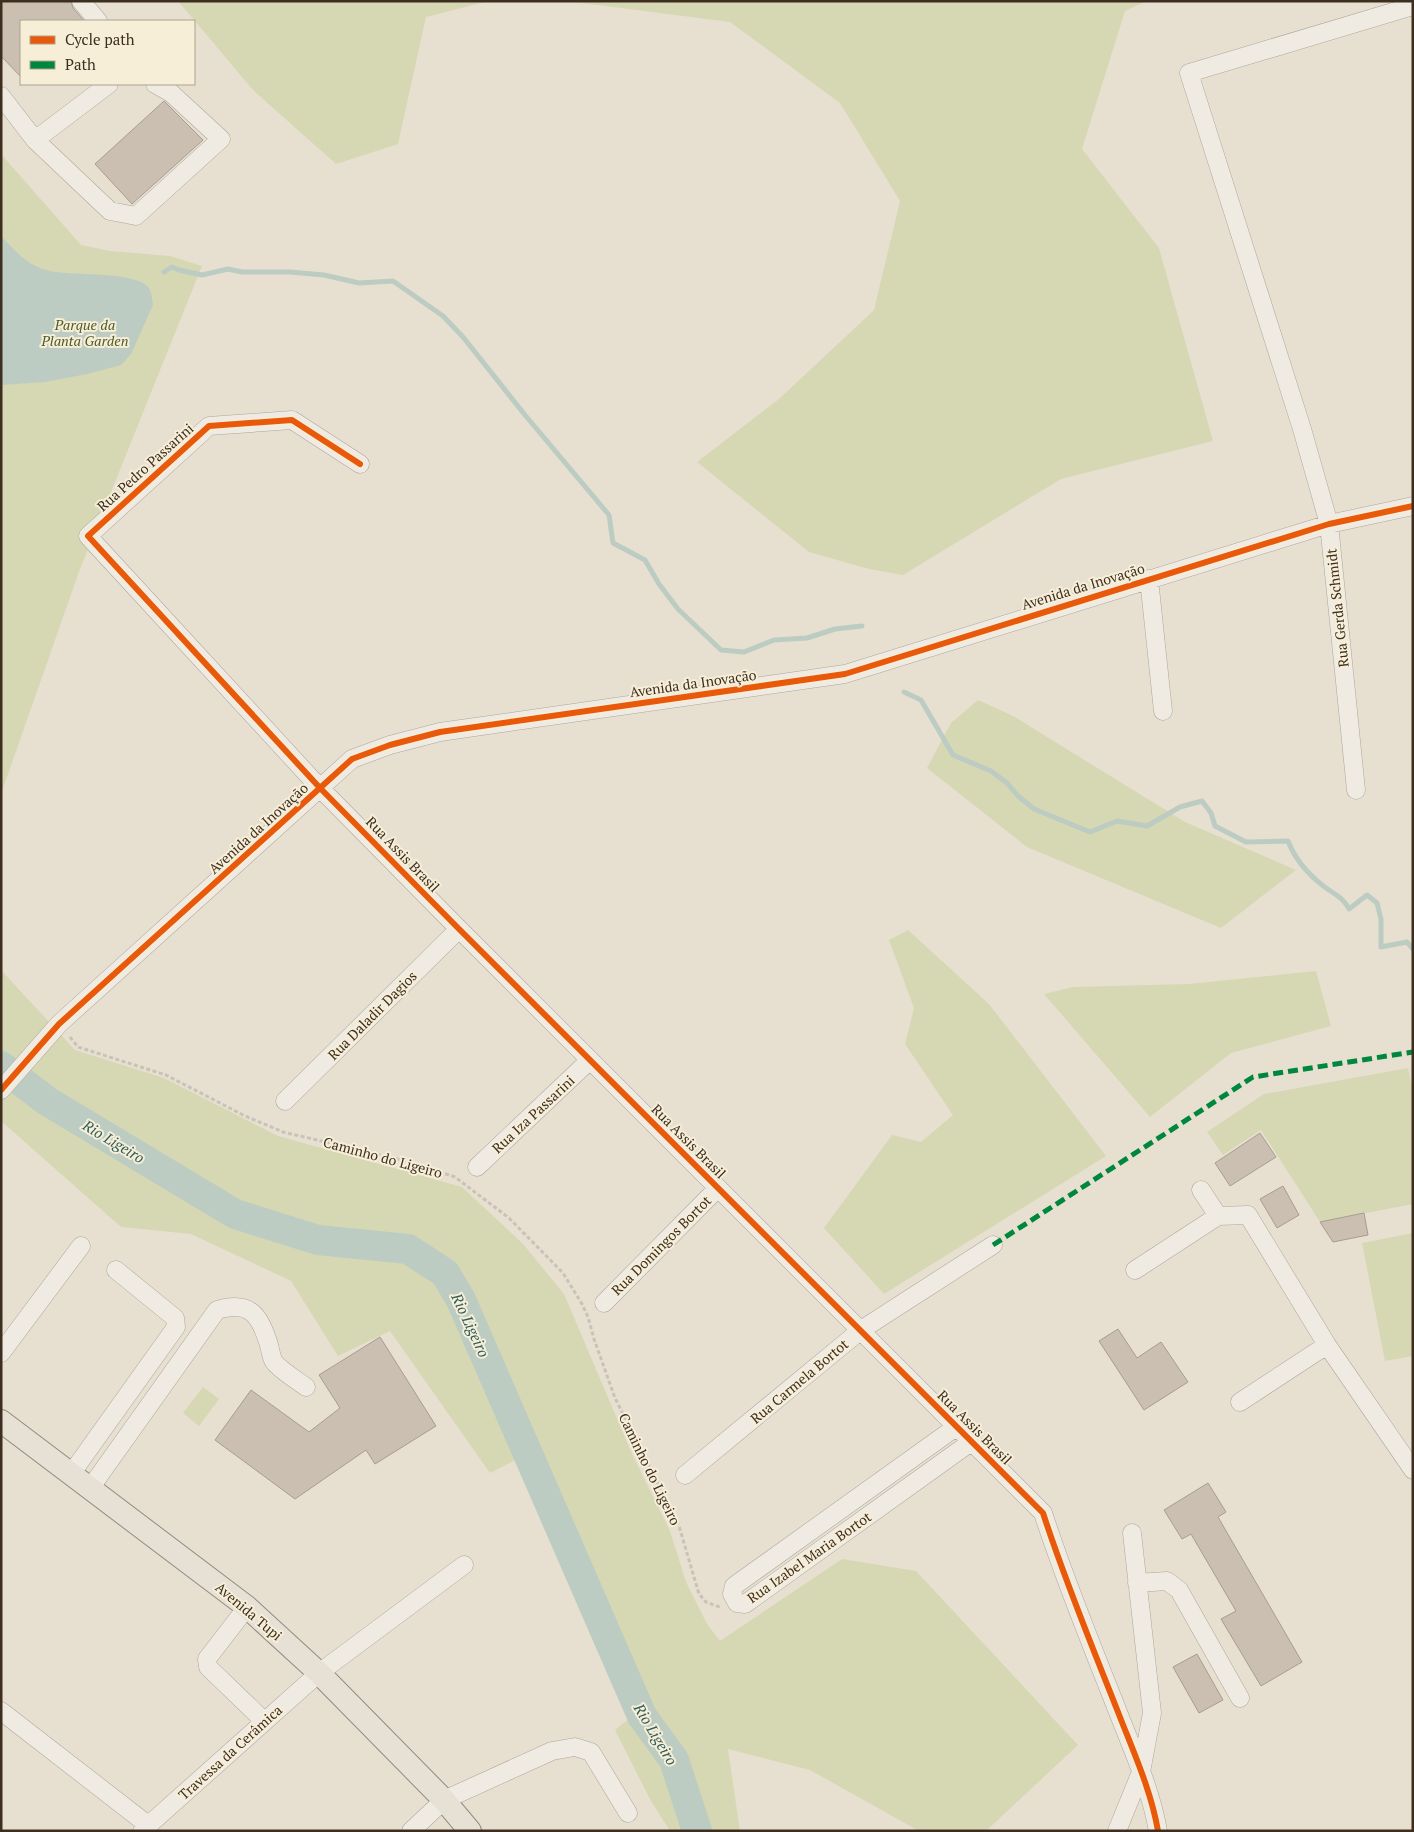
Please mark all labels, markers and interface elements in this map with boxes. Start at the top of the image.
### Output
legend [20,20,195,85]
text: Cycle path [65,29,135,49]
text: Path [65,54,96,74]
park label: Parque da Planta Garden [41,315,128,350]
street label: Rua Pedro Passarini [93,419,197,515]
street label: Rua Gerda Schmidt [1321,547,1353,668]
street label: Avenida da Inovação [1019,558,1147,614]
street label: Avenida da Inovação [628,665,758,701]
street label: Avenida da Inovação [204,778,312,878]
street label: Rua Assis Brasil [362,812,444,896]
street label: Rua Daladir Dagios [323,966,421,1064]
street label: Rua Iza Passarini [488,1071,578,1157]
street label: Rua Assis Brasil [648,1100,730,1182]
water label: Rio Ligeiro [79,1114,149,1167]
street label: Caminho do Ligeiro [321,1132,445,1182]
street label: Rua Domingos Bortot [607,1190,716,1299]
water label: Rio Ligeiro [447,1289,495,1361]
street label: Rua Carmela Bortot [746,1334,853,1428]
street label: Rua Assis Brasil [934,1386,1016,1468]
street label: Caminho do Ligeiro [615,1410,686,1528]
street label: Rua Izabel Maria Bortot [743,1506,876,1607]
street label: Avenida Tupi [212,1577,286,1645]
water label: Rio Ligeiro [629,1699,682,1769]
street label: Travessa da Cerâmica [174,1700,286,1804]

